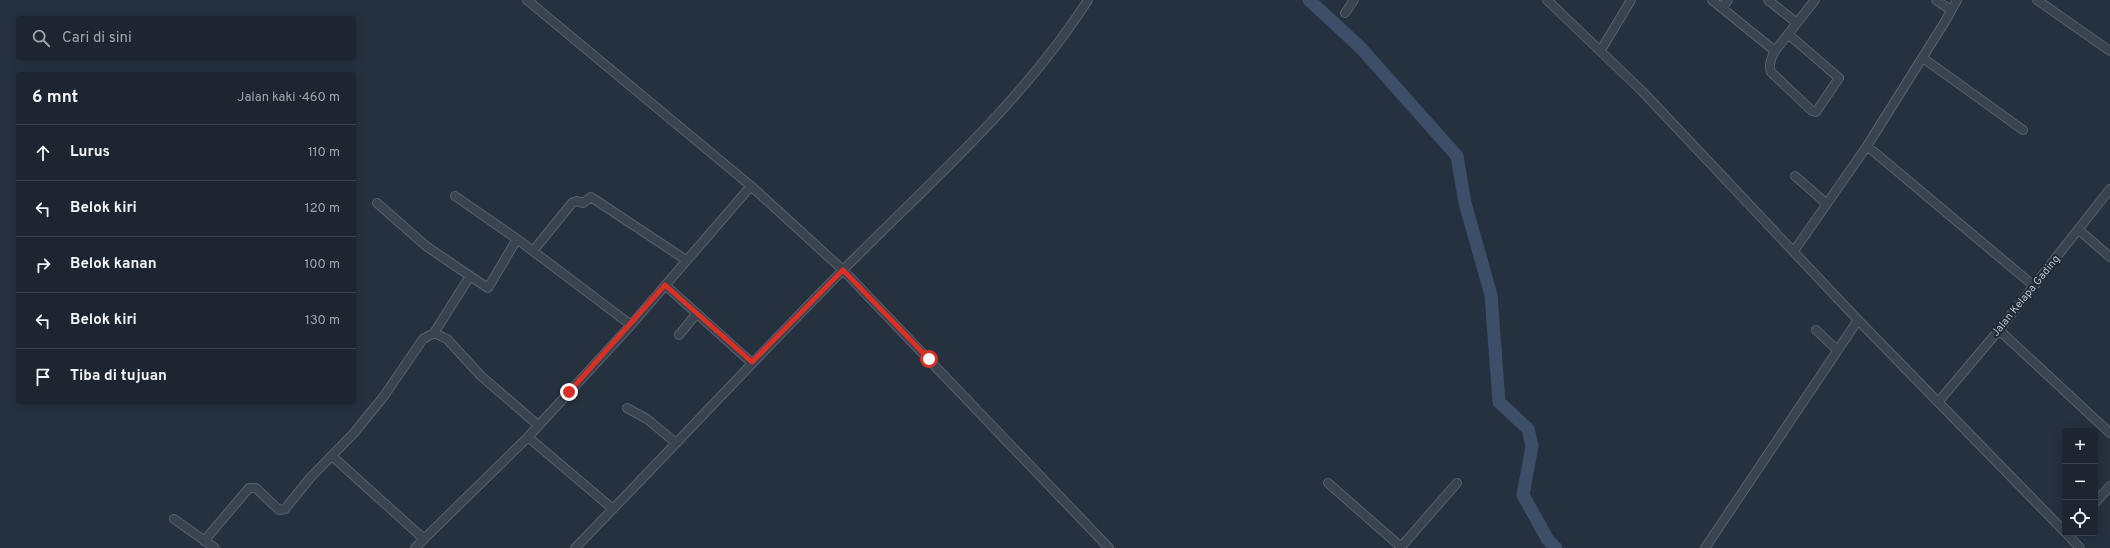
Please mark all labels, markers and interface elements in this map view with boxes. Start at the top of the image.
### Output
search box [16,16,356,60]
icon: search [30,27,52,49]
text: Cari di sini [62,29,132,48]
text: 6 mnt [32,87,78,109]
text: Jalan kaki · 460 m [237,90,340,106]
icon: ahead [32,142,54,164]
text: Lurus [70,143,110,162]
text: 110 m [308,145,340,161]
icon: left [32,198,54,220]
text: Belok kiri [70,199,137,218]
text: 120 m [305,201,340,217]
street label: Jalan Kelapa Gading [1989,252,2063,340]
icon: right [32,254,54,276]
text: Belok kanan [70,255,157,274]
text: 100 m [304,257,340,273]
icon: left [32,310,54,332]
text: Belok kiri [70,311,137,330]
text: 130 m [305,313,340,329]
route start [920,350,938,368]
icon: arrive [32,366,54,388]
text: Tiba di tujuan [70,367,167,386]
route end [560,383,578,401]
map controls [2062,428,2098,536]
button: + [2062,428,2098,464]
button: − [2062,464,2098,500]
button: locate [2062,500,2098,536]

